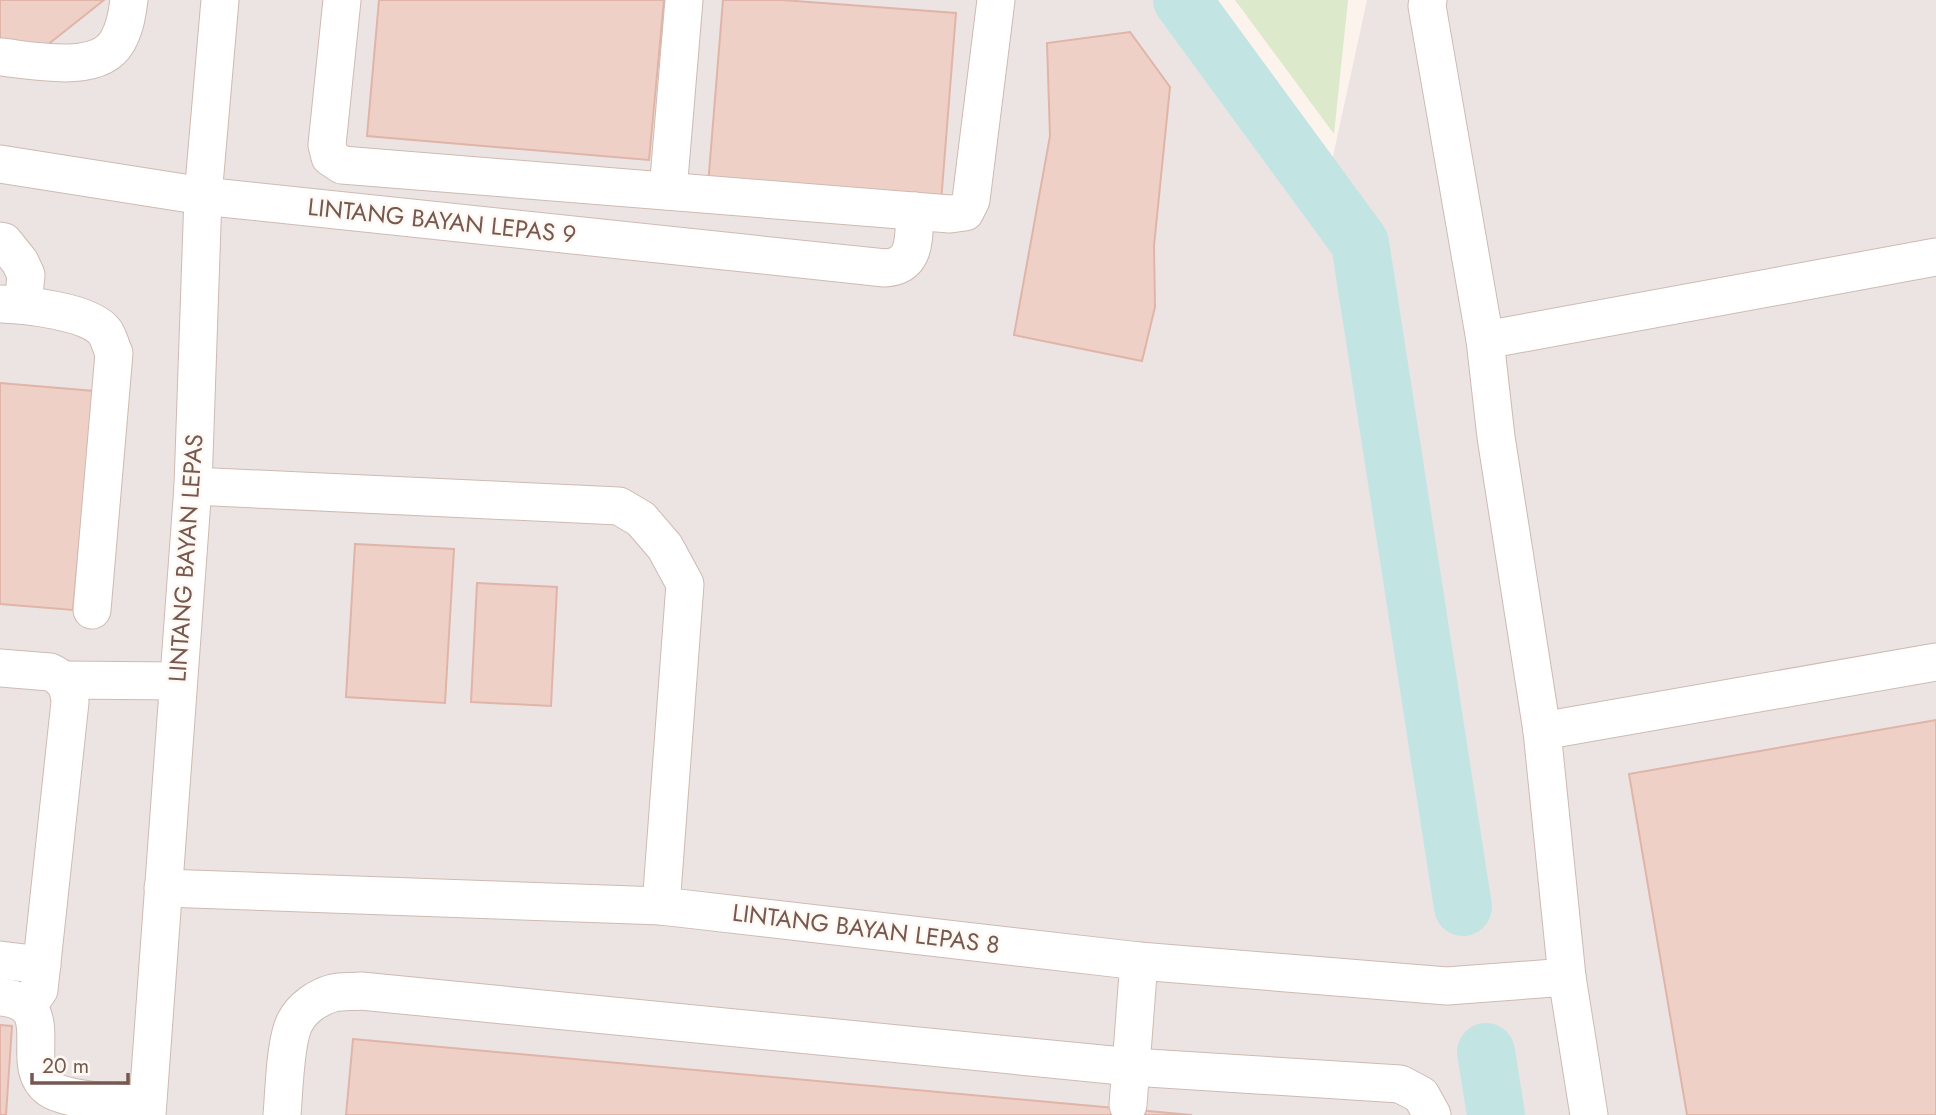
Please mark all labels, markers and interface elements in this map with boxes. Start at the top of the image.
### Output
street label: LINTANG BAYAN LEPAS 9 [306,189,578,252]
street label: LINTANG BAYAN LEPAS [159,433,212,683]
street label: LINTANG BAYAN LEPAS 8 [730,895,1002,962]
scale bar [32,1042,128,1086]
text: 20 m [42,1051,89,1081]

